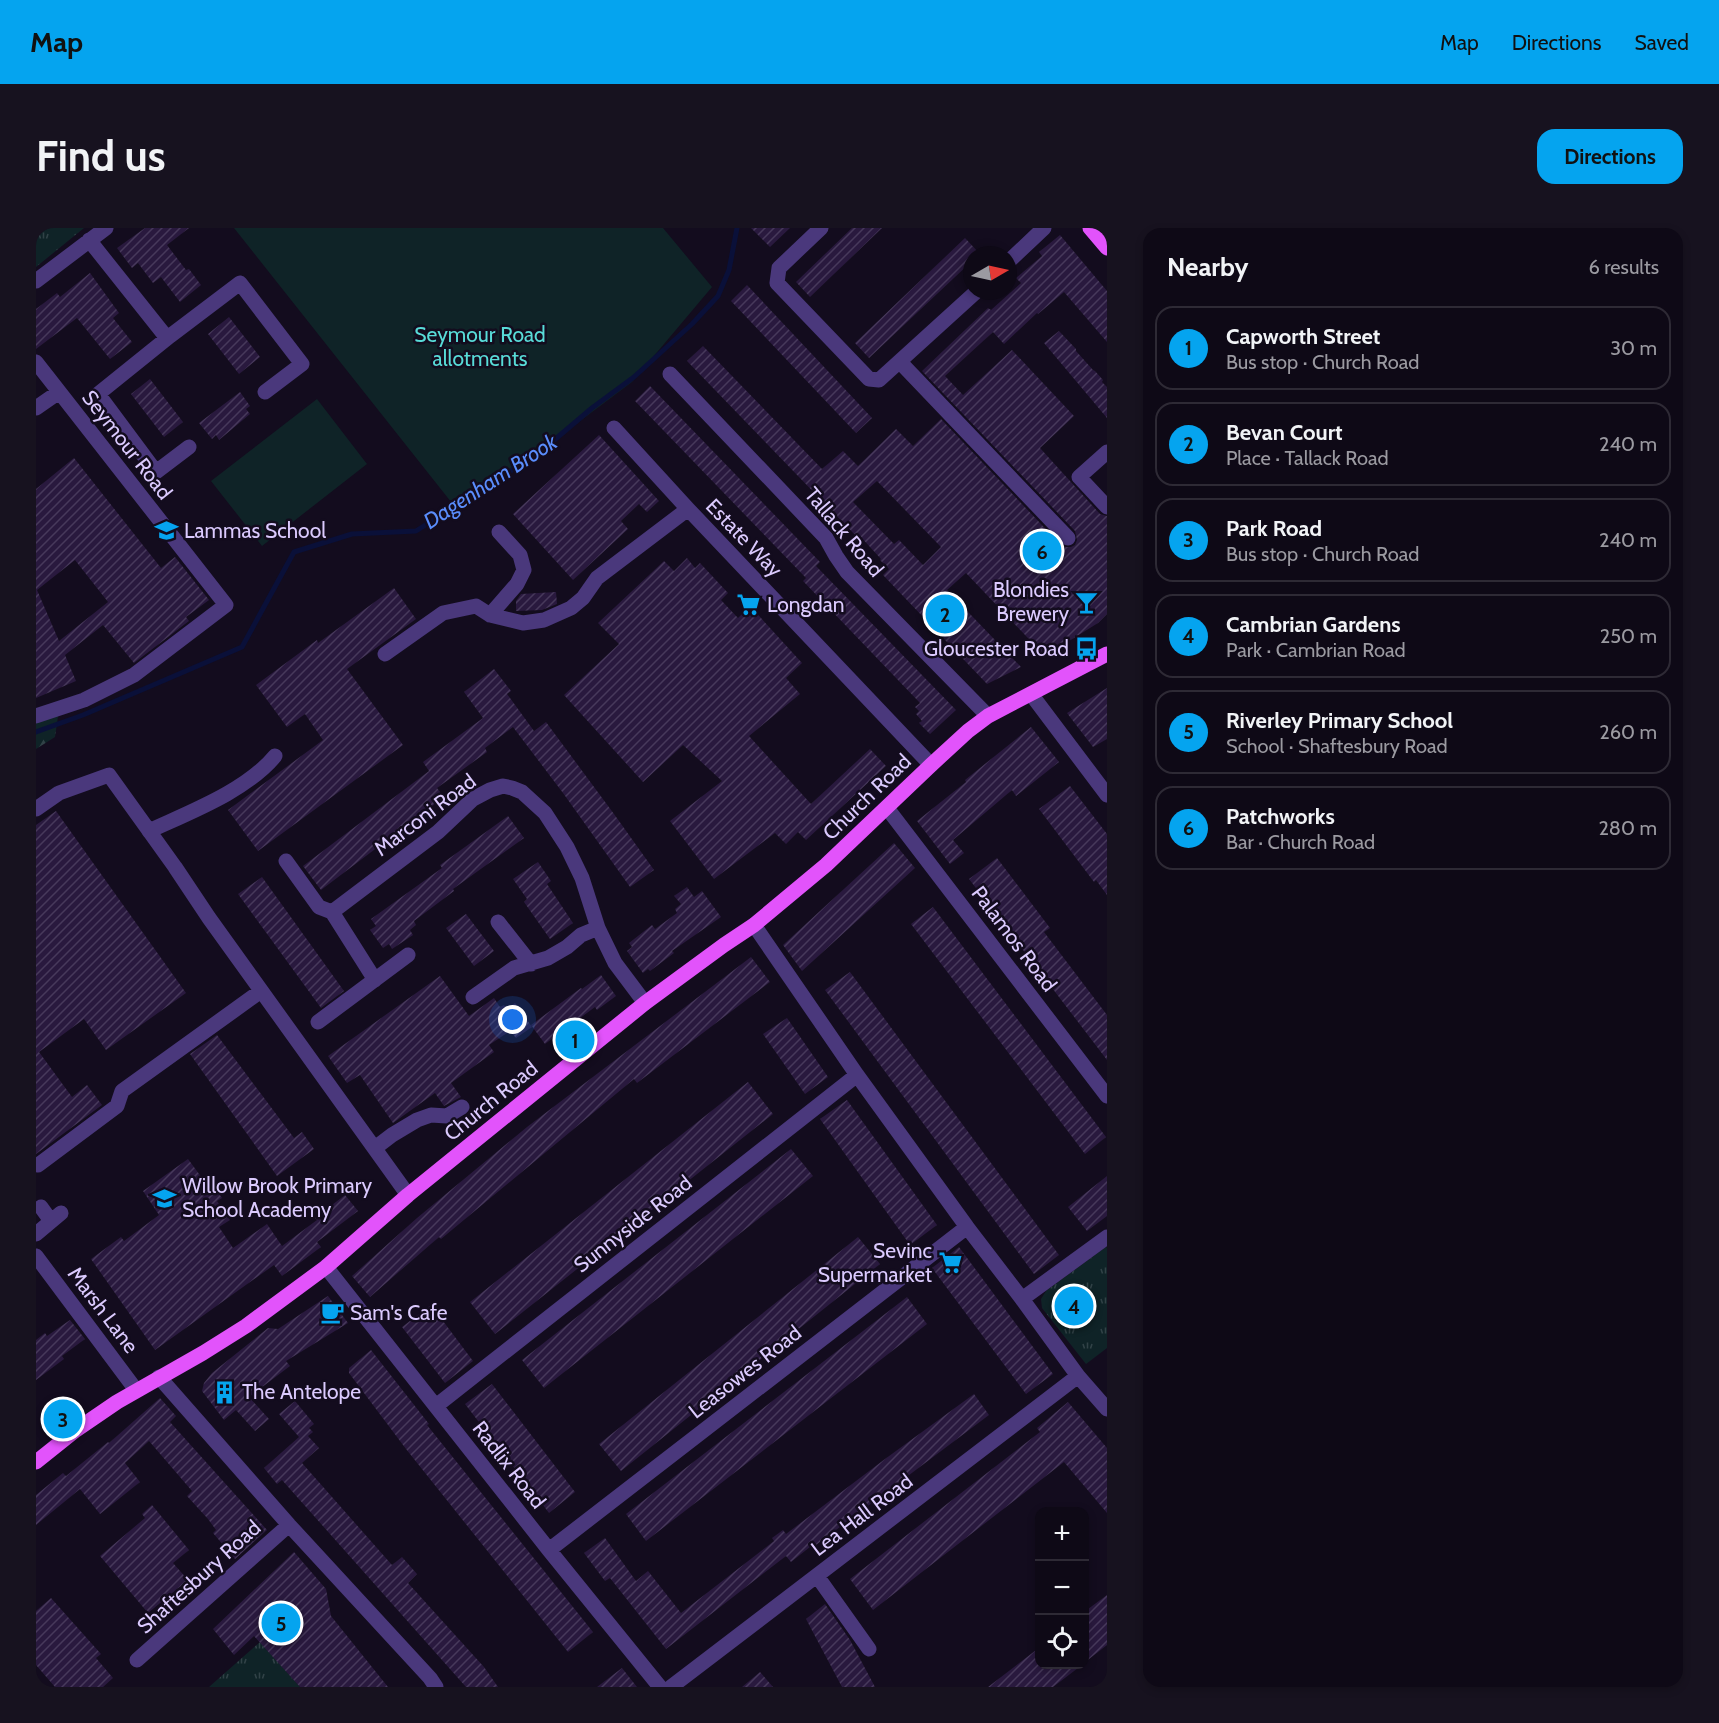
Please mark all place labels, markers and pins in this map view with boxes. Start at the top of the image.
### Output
school or university icon: Lammas School [153,518,179,544]
place label: Lammas School [184,518,326,543]
pin: 6 [1022,528,1062,574]
place label: Blondies Brewery [993,577,1069,626]
bar icon: Blondies Brewery [1074,589,1100,615]
supermarket icon: Longdan [736,592,762,618]
place label: Longdan [767,592,845,617]
pin: 2 [926,592,964,636]
place label: Gloucester Road [924,636,1069,661]
bus stop icon: Gloucester Road [1074,636,1100,662]
pin: 1 [556,1018,594,1062]
place label: Willow Brook Primary School Academy [182,1173,372,1222]
school or university icon: Willow Brook Primary School Academy [151,1185,177,1211]
place label: Sevinc Supermarket [818,1238,932,1287]
supermarket icon: Sevinc Supermarket [937,1250,963,1276]
pin: 4 [1054,1284,1094,1328]
cafe icon: Sam's Cafe [319,1300,345,1326]
place label: Sam's Cafe [350,1300,448,1325]
building icon: The Antelope [211,1379,237,1405]
place label: The Antelope [242,1379,361,1404]
pin: 3 [44,1396,82,1442]
pin: 5 [262,1600,300,1646]

